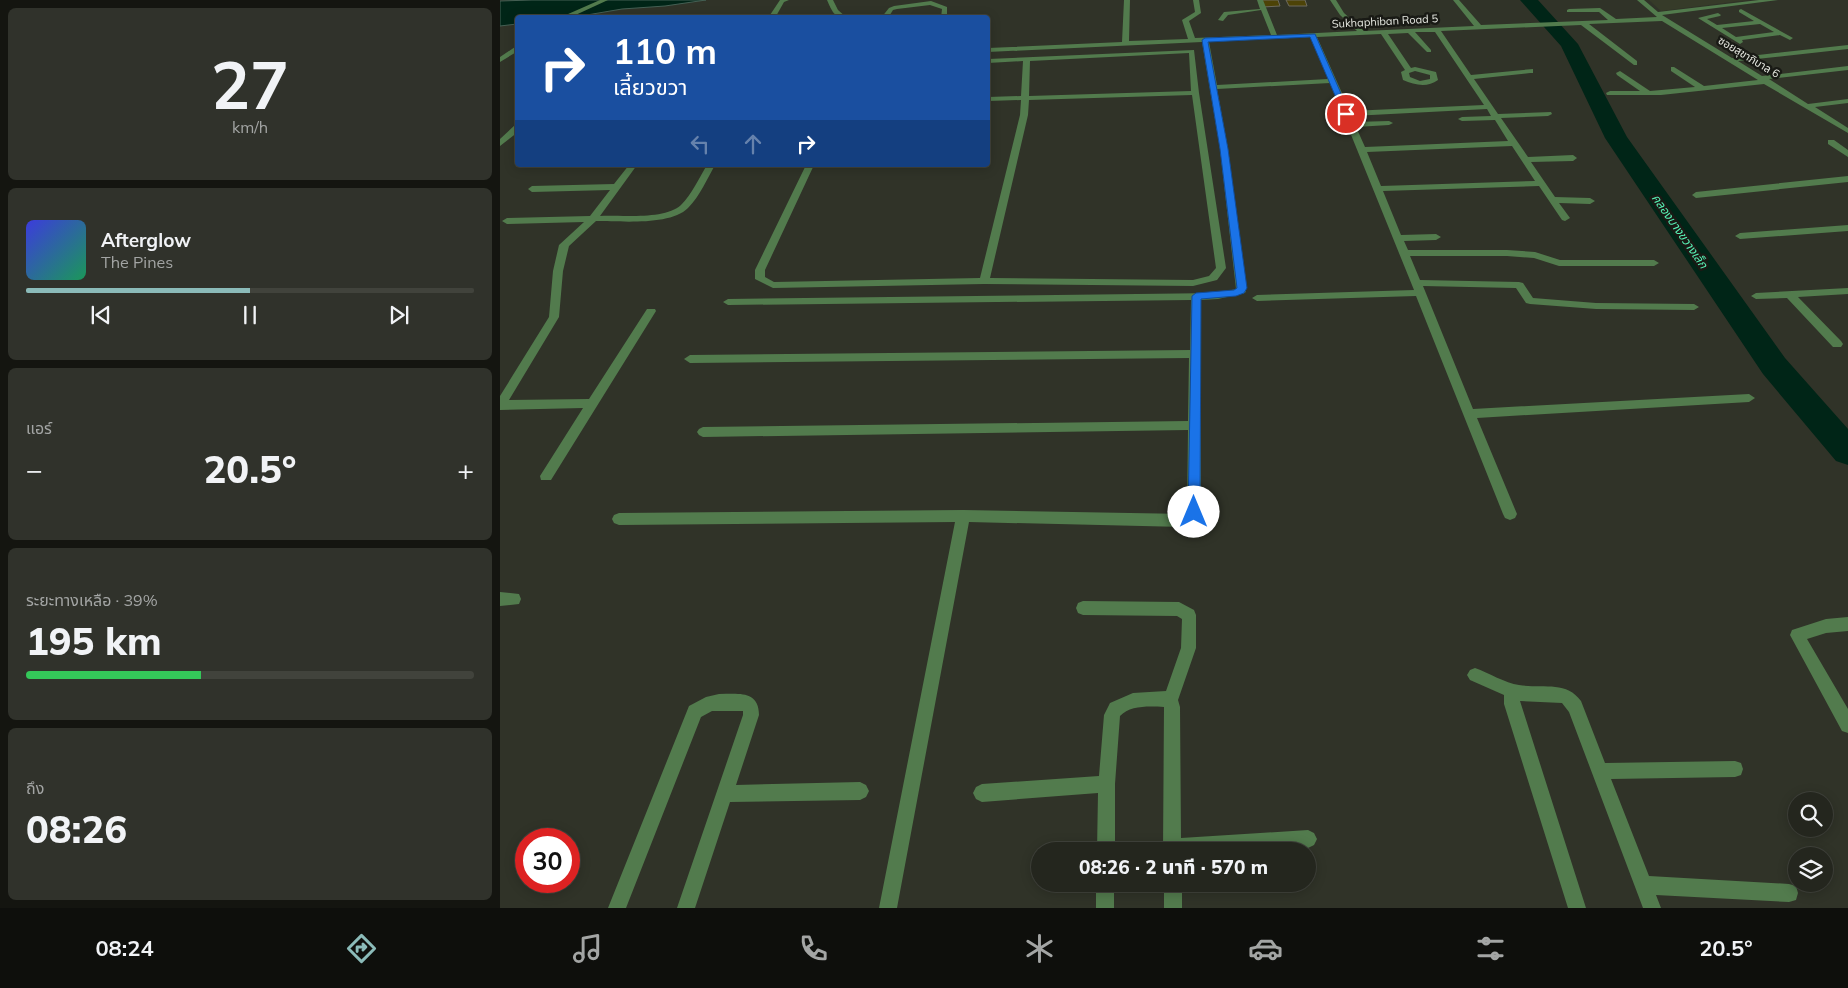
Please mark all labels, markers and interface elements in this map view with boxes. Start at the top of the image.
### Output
street label: Sukhaphiban Road 5 [1331,11,1439,31]
text: 110 m [613,29,717,73]
street label: ซอยสุขาภิบาล 6 [1716,33,1783,81]
icon: right [530,35,595,100]
text: 27 [211,44,289,125]
text: เลี้ยวขวา [613,73,688,101]
pin [1325,93,1367,135]
icon: arrive [1332,100,1360,128]
text: km/h [232,117,268,137]
icon: left [686,130,714,158]
icon: ahead [739,130,767,158]
icon: right [792,130,820,158]
water label: คลองบางขวางเล็ก [1649,191,1712,272]
text: Afterglow [101,228,191,252]
text: The Pines [101,252,173,272]
icon: previous [87,301,115,329]
icon: pause [236,301,264,329]
icon: next [385,301,413,329]
text: แอร์ [26,418,52,438]
text: 20.5° [204,445,296,493]
text: − [26,452,43,487]
text: + [457,452,474,487]
position arrow [1167,485,1219,537]
text: ระยะทางเหลือ · 39% [26,590,158,610]
text: 195 km [26,617,162,665]
text: ถึง [26,778,44,798]
map controls [1788,792,1833,892]
button: search [1788,792,1833,837]
text: 08:26 [26,805,127,853]
speed limit sign: 30 [515,828,580,893]
button: layers [1788,847,1833,892]
text: 08:26 · 2 นาที · 570 m [1079,855,1268,879]
icon: directions [344,931,379,966]
icon: music [570,931,605,966]
icon: phone [796,931,831,966]
icon: climate [1022,931,1057,966]
icon: car [1248,931,1283,966]
icon: filters [1473,931,1508,966]
text: 08:24 [95,934,154,962]
text: 20.5° [1699,934,1753,962]

